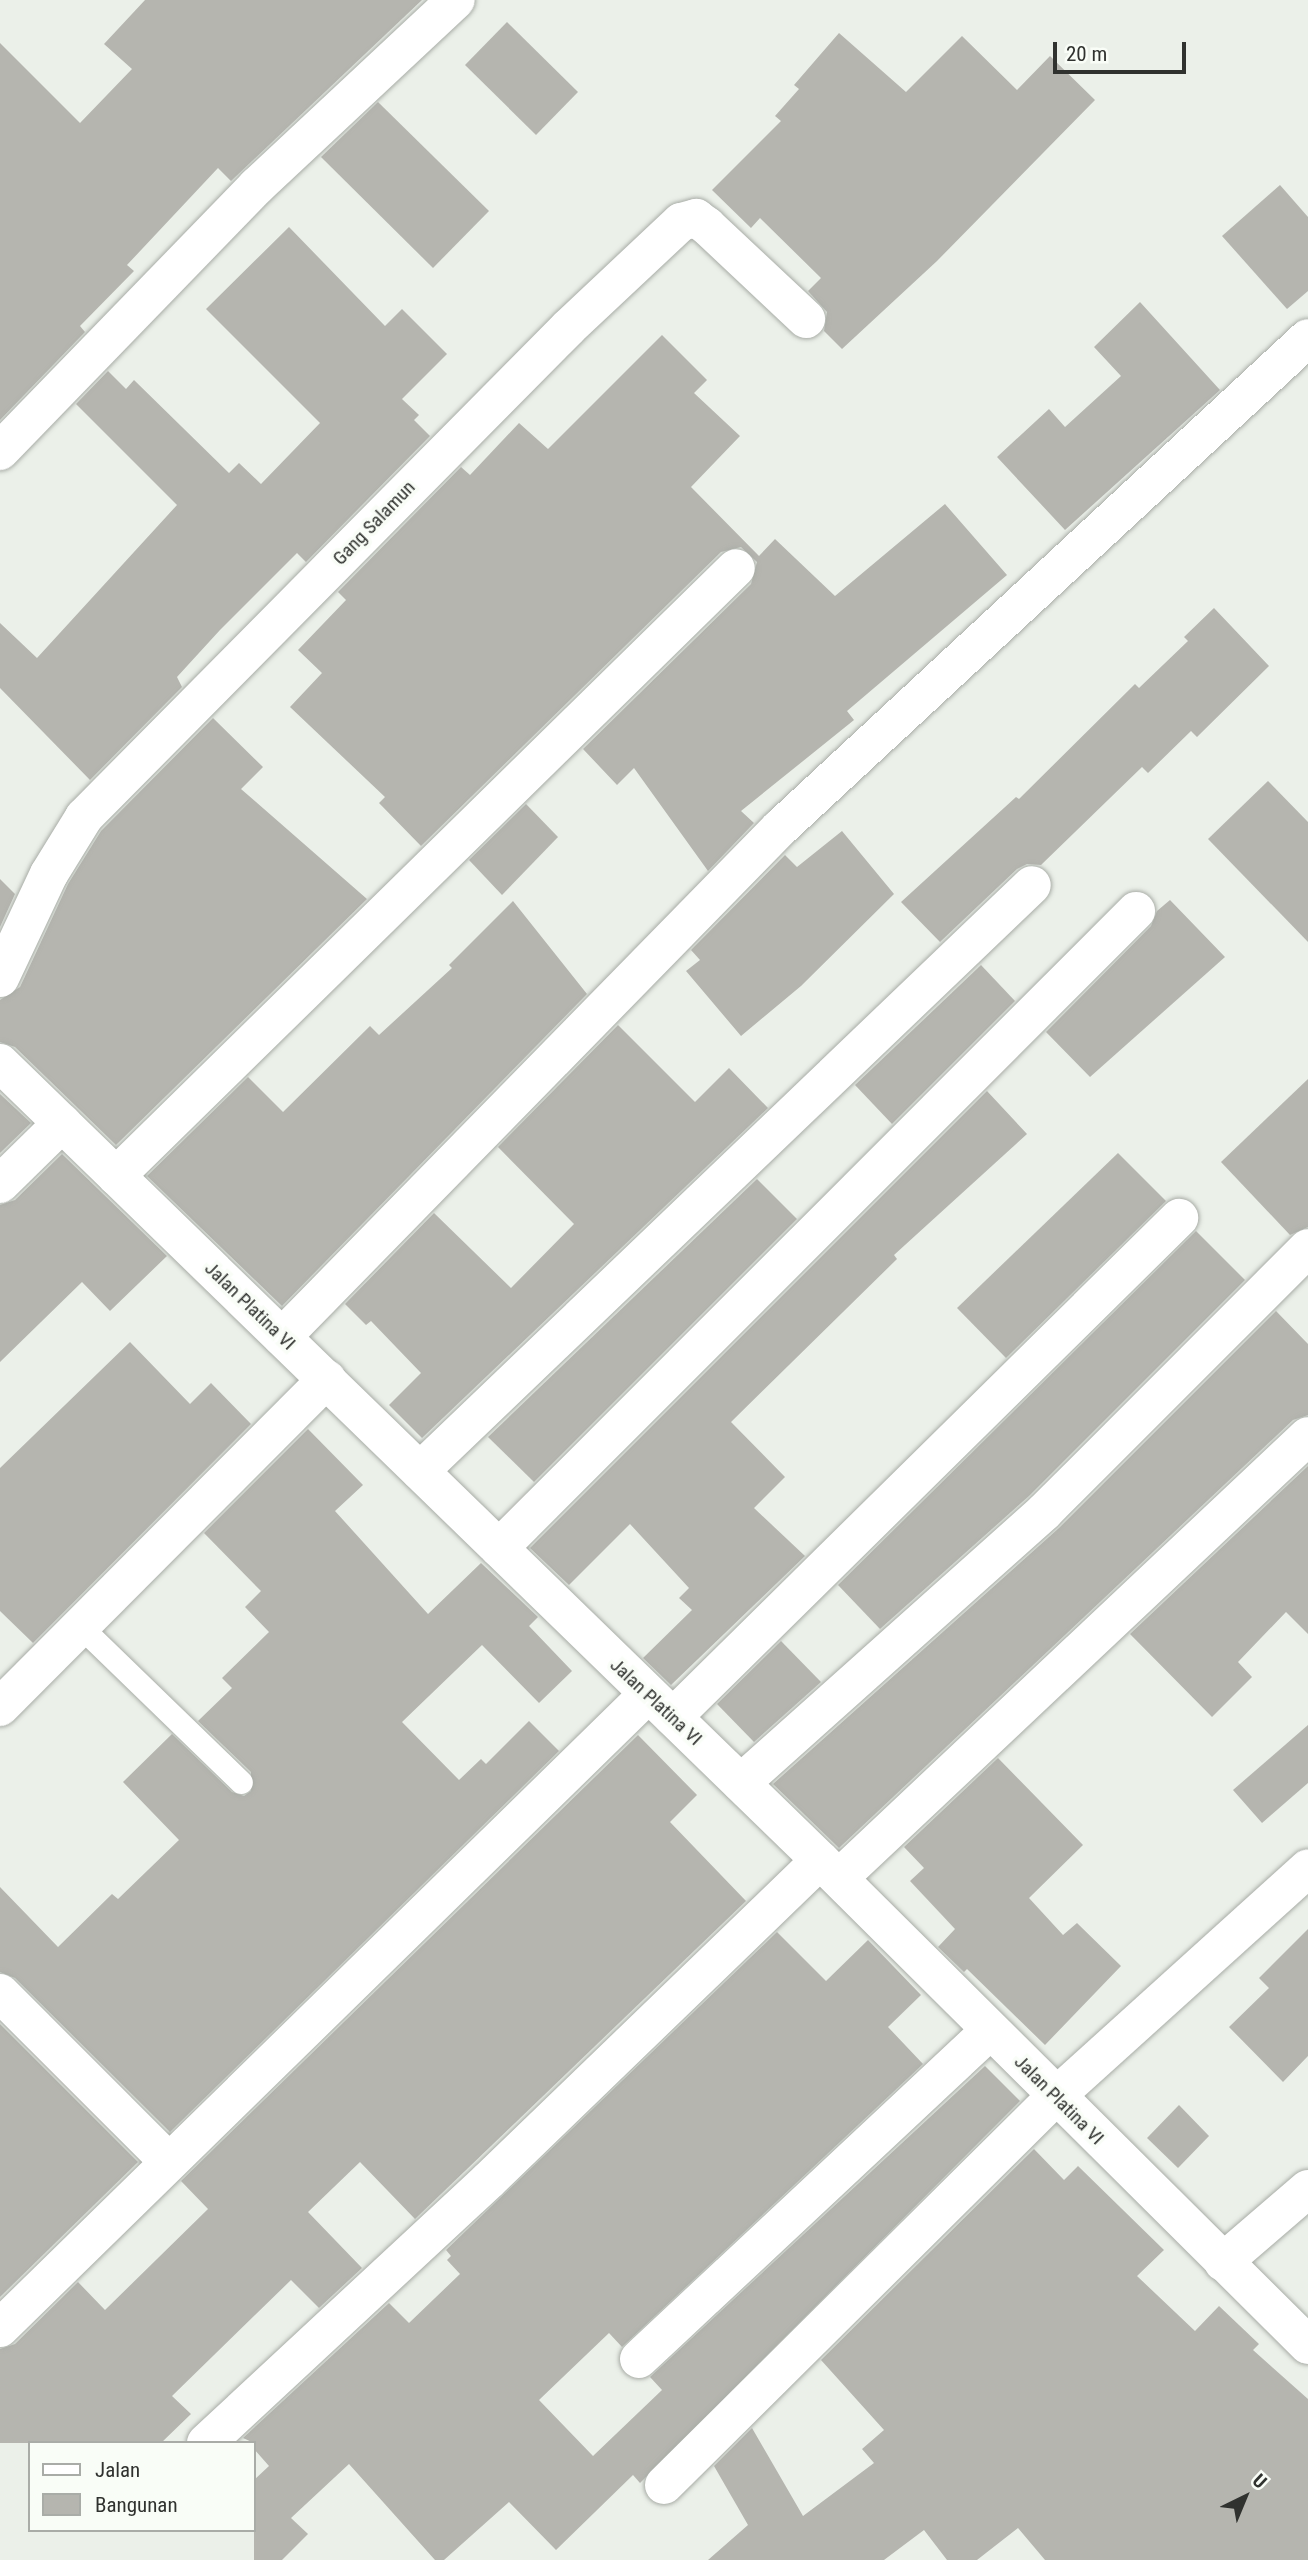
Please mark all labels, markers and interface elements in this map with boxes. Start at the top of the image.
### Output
scale bar [1056,28,1189,72]
text: 20 m [1066,42,1107,66]
street label: Gang Salamun [328,476,420,570]
street label: Jalan Platina VI [200,1257,300,1355]
street label: Jalan Platina VI [605,1654,707,1750]
street label: Jalan Platina VI [1009,2050,1109,2150]
legend [28,2441,256,2532]
text: Jalan [95,2458,140,2482]
north arrow [1210,2462,1280,2532]
text: U [1248,2469,1271,2493]
text: Bangunan [95,2493,178,2517]

